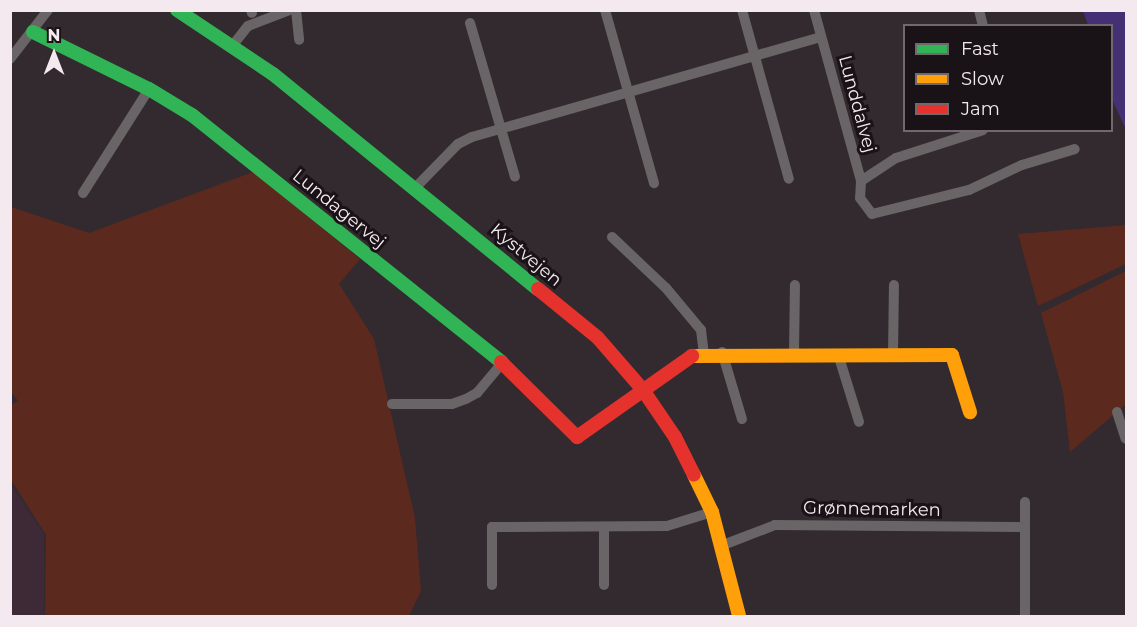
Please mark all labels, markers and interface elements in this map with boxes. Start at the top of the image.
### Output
north arrow [24,24,84,84]
legend [903,24,1113,132]
text: N [48,26,60,45]
text: Fast [961,38,999,60]
street label: Lunddalvej [834,53,880,155]
text: Slow [961,68,1004,90]
text: Jam [961,98,1000,120]
street label: Lundagervej [288,165,390,253]
street label: Kystvejen [486,219,566,291]
street label: Grønnemarken [803,497,941,521]

